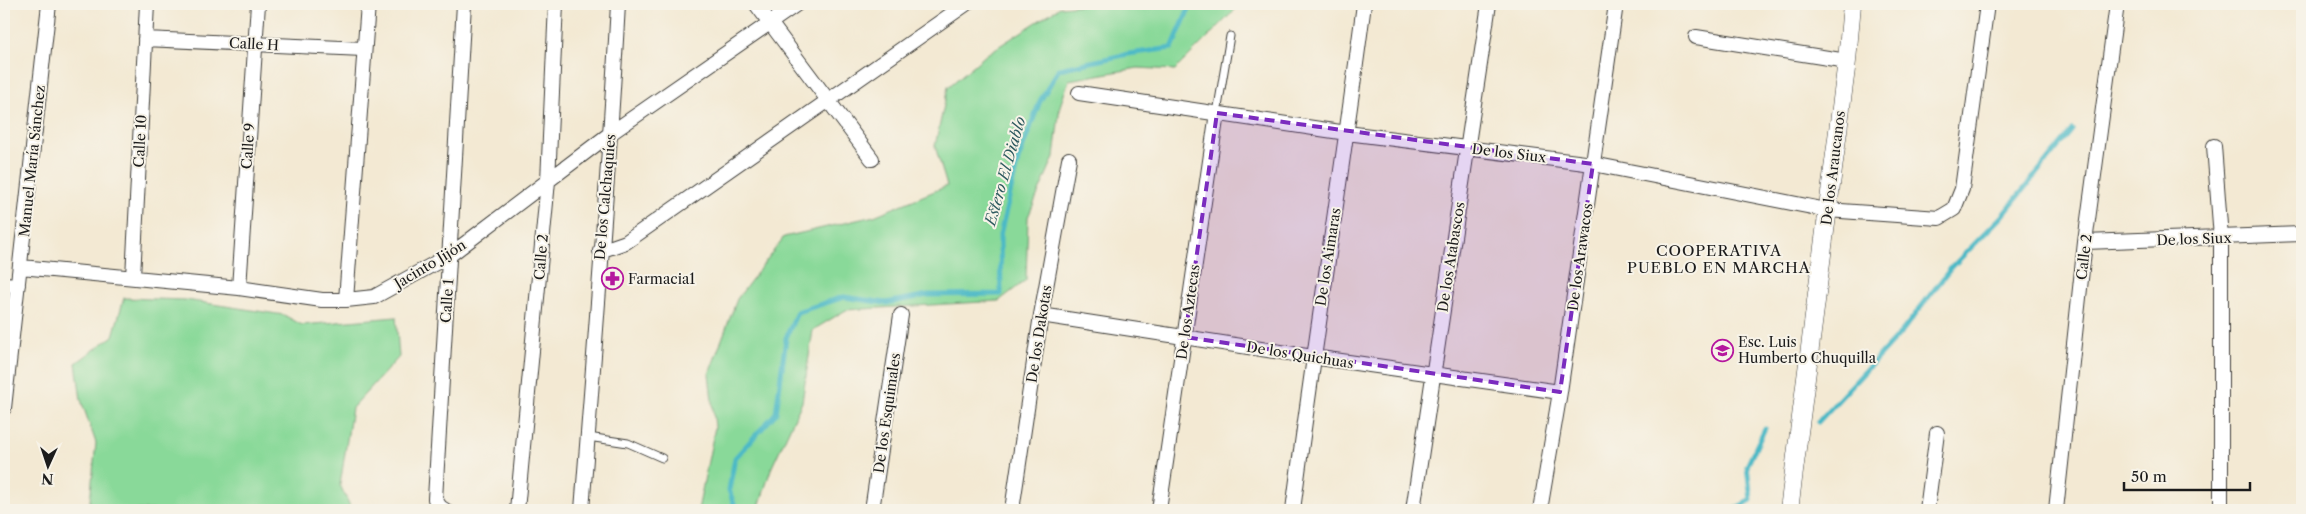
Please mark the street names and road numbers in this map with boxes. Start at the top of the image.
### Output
street label: Calle H [229,34,279,54]
street label: Manuel María Sánchez [15,84,49,238]
street label: De los Araucanos [1817,110,1849,226]
street label: Calle 10 [130,114,150,168]
street label: Calle 9 [237,122,259,170]
street label: De los Calchaquíes [591,133,619,261]
street label: De los Siux [1471,140,1548,167]
street label: De los Atabascos [1433,201,1469,313]
street label: De los Arawacos [1564,202,1596,312]
street label: De los Aimaras [1311,207,1345,307]
street label: De los Siux [2156,229,2233,249]
street label: Calle 2 [530,233,552,281]
street label: Calle 2 [2072,233,2096,281]
street label: Jacinto Jijón [389,235,469,293]
street label: De los Aztecas [1172,263,1204,361]
street label: Calle 1 [436,278,458,324]
street label: De los Dakotas [1022,284,1056,384]
street label: De los Quichuas [1245,338,1355,372]
street label: De los Esquimales [870,352,904,474]

